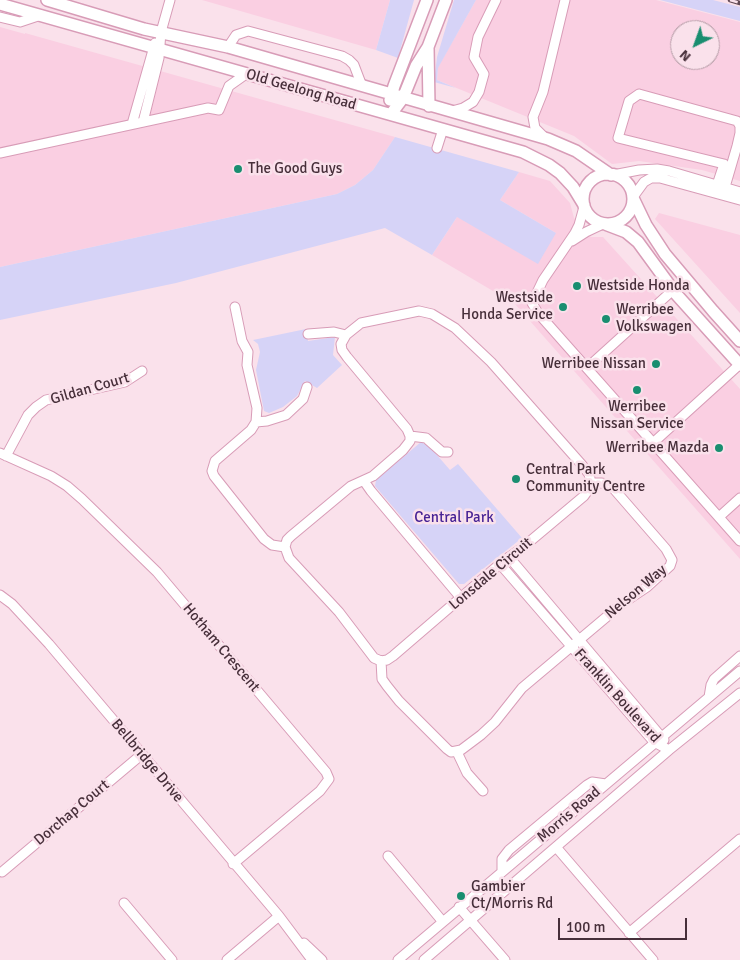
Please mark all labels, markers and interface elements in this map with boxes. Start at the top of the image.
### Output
north arrow [670,20,720,70]
text: N [676,46,695,65]
street label: Old Geelong Road [244,66,358,114]
place label: The Good Guys [248,160,342,178]
marker: The Good Guys [232,163,244,175]
place label: Westside Honda [587,277,690,295]
marker: Westside Honda [571,280,583,292]
place label: Westside Honda Service [461,289,553,324]
marker: Westside Honda Service [557,301,569,313]
place label: Werribee Volkswagen [616,301,692,336]
marker: Werribee Volkswagen [600,313,612,325]
place label: Werribee Nissan [542,355,646,373]
marker: Werribee Nissan [650,358,662,370]
street label: Gildan Court [49,369,131,409]
marker: Werribee Nissan Service [631,384,643,396]
place label: Werribee Nissan Service [590,398,684,433]
place label: Werribee Mazda [606,439,709,457]
marker: Werribee Mazda [713,442,725,454]
place label: Central Park Community Centre [526,461,645,496]
marker: Central Park Community Centre [510,473,522,485]
park label: Central Park [414,509,494,527]
street label: Lonsdale Circuit [446,534,536,614]
street label: Nelson Way [602,561,670,623]
street label: Hotham Crescent [179,600,263,696]
street label: Franklin Boulevard [570,645,664,747]
street label: Bellbridge Drive [107,716,187,806]
street label: Dorchap Court [31,776,113,850]
street label: Morris Road [534,783,604,847]
place label: Gambier Ct/Morris Rd [471,878,553,913]
marker: Gambier Ct/Morris Rd [455,890,467,902]
scale bar [560,908,689,940]
text: 100 m [566,918,606,936]

